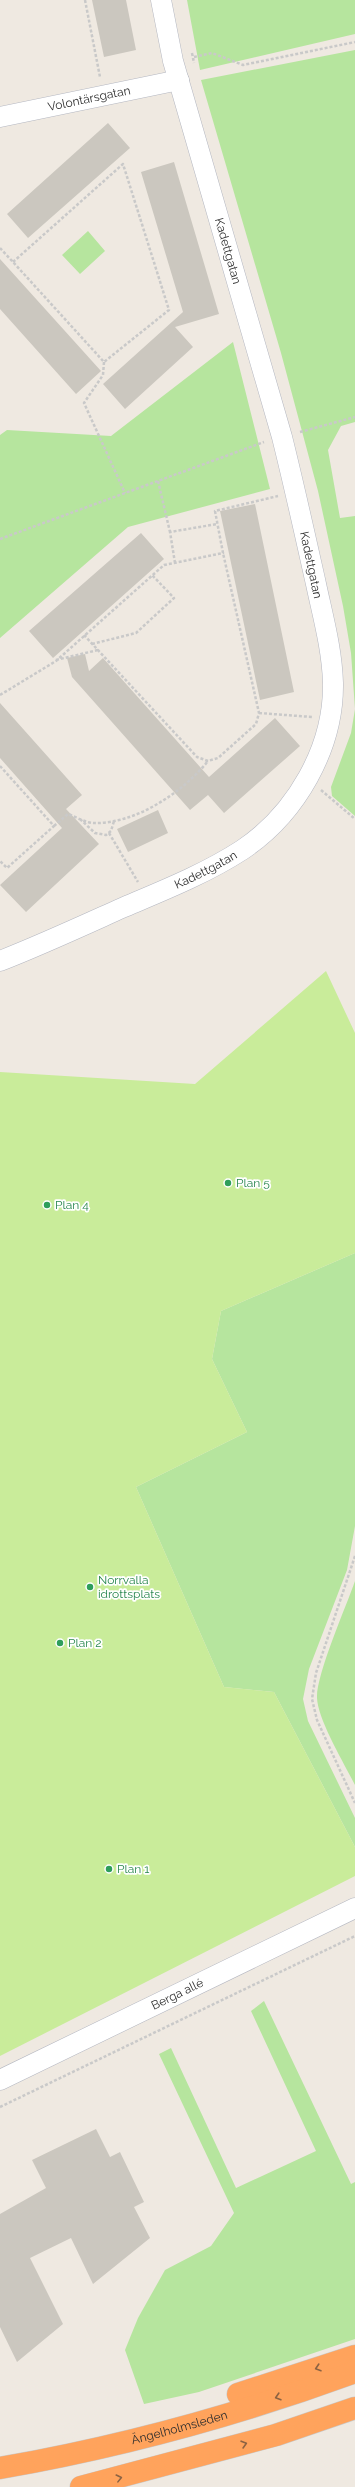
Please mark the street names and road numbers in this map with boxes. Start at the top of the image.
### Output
street label: Volontärsgatan [47,83,132,114]
street label: Kadettgatan [212,216,244,286]
street label: Kadettgatan [297,530,325,600]
street label: Kadettgatan [172,848,239,892]
street label: Berga allé [149,1976,206,2013]
street label: Ängelholmsleden [130,2408,229,2447]

